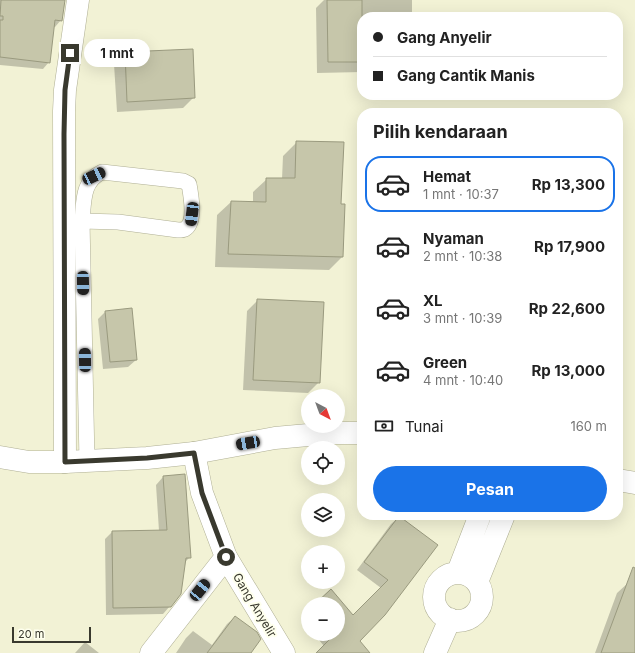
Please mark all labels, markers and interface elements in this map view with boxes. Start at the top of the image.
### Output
text: Gang Anyelir [397,28,492,47]
callout: 1 mnt [84,39,150,67]
route end [61,44,79,62]
text: 1 mnt [100,45,134,61]
text: Gang Cantik Manis [397,66,535,85]
text: Pilih kendaraan [373,121,508,142]
car [81,165,107,187]
icon: car [375,166,411,202]
text: Hemat [423,167,471,186]
text: Rp 13,300 [532,175,605,194]
text: 1 mnt · 10:37 [423,186,499,202]
car [185,201,199,227]
icon: car [375,228,411,264]
text: Nyaman [423,229,484,248]
text: Rp 17,900 [534,237,605,256]
text: 2 mnt · 10:38 [423,248,502,264]
car [77,271,89,295]
icon: car [375,290,411,326]
text: XL [423,291,443,310]
text: Rp 22,600 [529,299,605,318]
text: 3 mnt · 10:39 [423,310,502,326]
car [79,348,91,372]
icon: car [375,352,411,388]
text: Green [423,353,467,372]
text: Rp 13,000 [531,361,605,380]
text: 4 mnt · 10:40 [423,372,503,388]
north arrow [301,389,345,433]
map controls [301,389,345,641]
icon: cash [373,415,395,437]
text: Tunai [405,417,443,436]
text: 160 m [570,418,607,434]
car [235,435,261,451]
button: locate [301,441,345,485]
button: Pesan [373,466,607,512]
button: layers [301,493,345,537]
button: + [301,545,345,589]
route start [217,548,235,566]
street label: Gang Anyelir [230,570,280,640]
car [188,577,212,603]
button: − [301,597,345,641]
scale bar [12,625,91,644]
text: 20 m [18,627,44,641]

